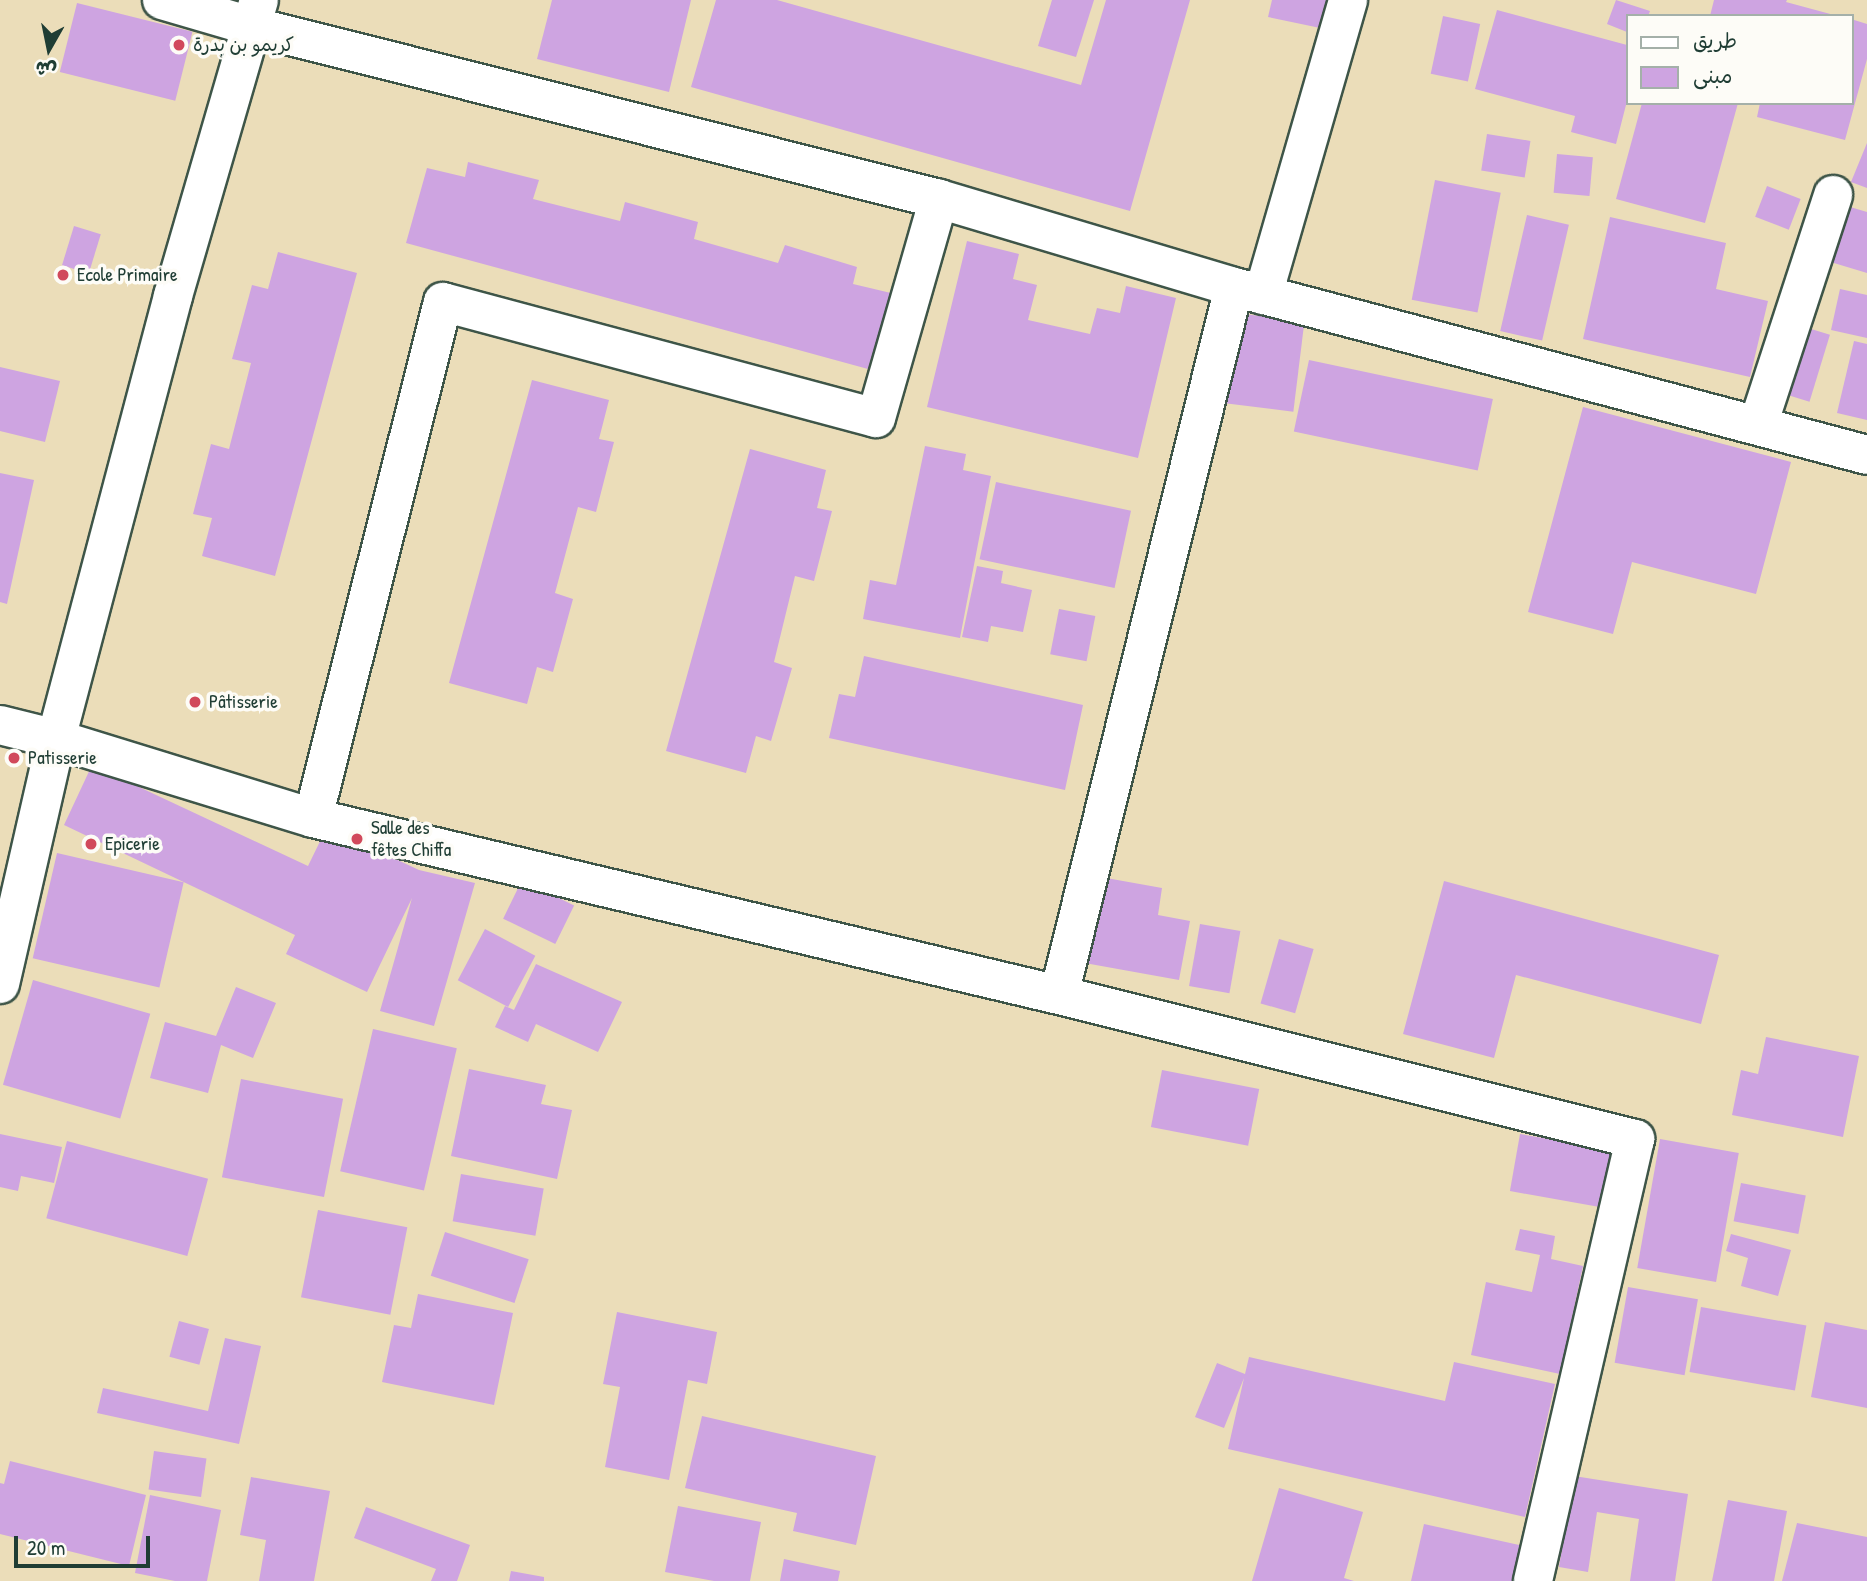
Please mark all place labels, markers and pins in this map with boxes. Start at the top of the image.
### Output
place label: كريمو بن بدرة [193,34,294,56]
marker: كريمو بن بدرة [171,37,187,53]
place label: Ecole Primaire [77,264,178,286]
marker: Ecole Primaire [55,267,71,283]
place label: Pâtisserie [209,691,278,713]
marker: Pâtisserie [187,694,203,710]
place label: Patisserie [28,747,97,769]
marker: Patisserie [6,750,22,766]
place label: Salle des fêtes Chiffa [371,817,451,861]
marker: Salle des fêtes Chiffa [349,831,365,847]
place label: Epicerie [105,833,160,855]
marker: Epicerie [83,836,99,852]

